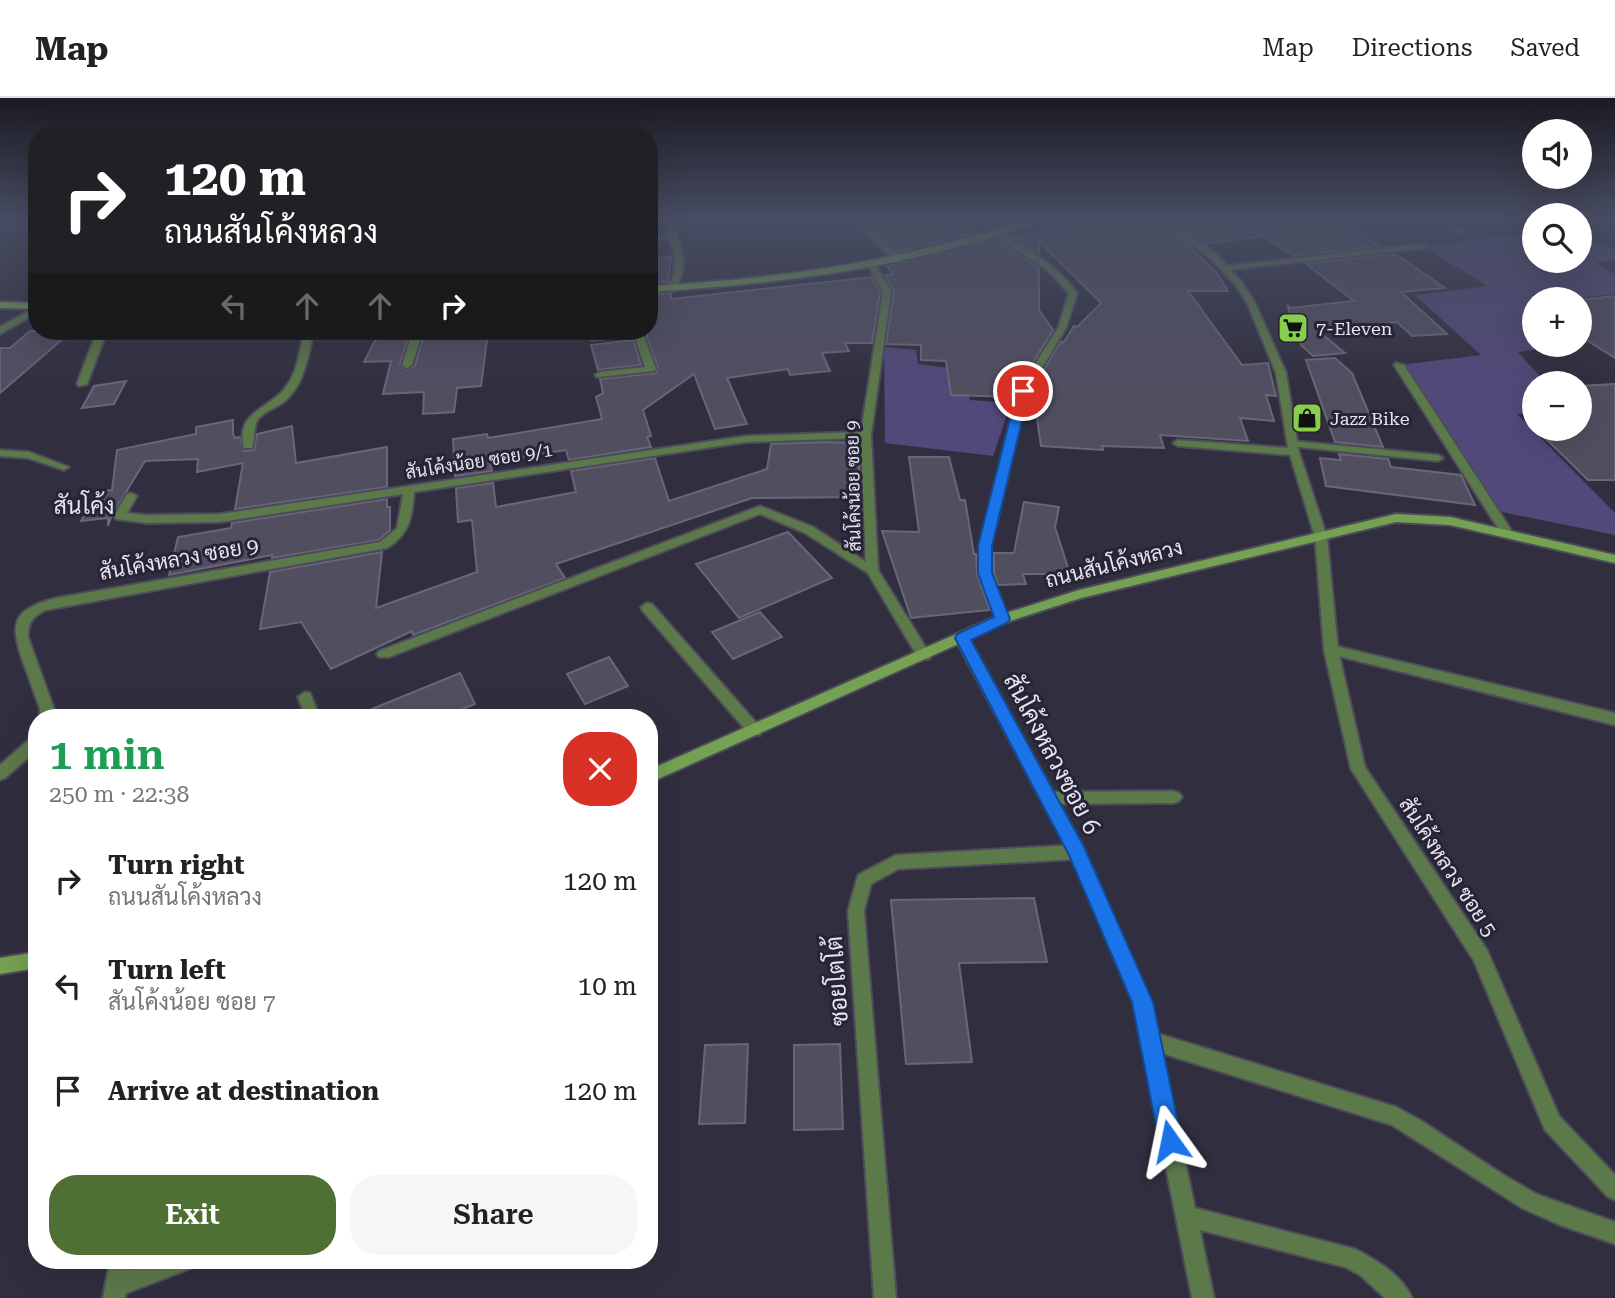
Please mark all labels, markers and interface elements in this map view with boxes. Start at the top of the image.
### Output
text: Map [35,29,109,68]
text: Map [1262,34,1314,62]
text: Directions [1352,34,1472,62]
text: Saved [1510,34,1580,62]
map controls [1522,119,1592,441]
button: sound [1522,119,1592,189]
text: 120 m [164,150,306,207]
icon: right [49,154,140,245]
button: search [1522,203,1592,273]
text: ถนนสันโค้งหลวง [164,213,378,251]
icon: left [215,287,253,325]
icon: ahead [288,287,326,325]
icon: ahead [361,287,399,325]
icon: right [434,287,472,325]
button: + [1522,287,1592,357]
supermarket icon: 7-Eleven [1276,311,1310,345]
place label: 7-Eleven [1316,318,1393,339]
pin [993,361,1053,421]
button: − [1522,371,1592,441]
icon: arrive [1004,372,1042,410]
shop icon: Jazz Bike [1290,401,1324,435]
place label: Jazz Bike [1330,408,1410,429]
street label: สันโค้งน้อย ซอย 9 [839,420,865,552]
street label: สันโค้งน้อย ซอย 9/1 [404,437,554,483]
district label: สันโค้ง [53,490,115,520]
street label: สันโค้งหลวง ซอย 9 [97,532,260,585]
street label: ถนนสันโค้งหลวง [1043,534,1185,593]
street label: สันโค้งหลวงซอย 6 [998,668,1108,839]
text: 1 min [49,730,165,779]
button: close [563,732,637,806]
text: 250 m · 22:38 [49,781,189,808]
street label: สันโค้งหลวง ซอย 5 [1394,792,1503,941]
text: Turn right [108,850,244,880]
icon: right [49,862,87,900]
text: 120 m [563,866,637,896]
text: ถนนสันโค้งหลวง [108,884,262,911]
street label: ซอยโตโต้ [818,934,854,1027]
text: Turn left [108,955,226,985]
icon: left [49,967,87,1005]
text: 10 m [578,971,637,1001]
text: สันโค้งน้อย ซอย 7 [108,989,276,1016]
icon: arrive [49,1072,87,1110]
text: Arrive at destination [108,1076,379,1106]
text: 120 m [563,1076,637,1106]
position arrow [1133,1104,1207,1178]
button: Exit [49,1175,336,1255]
button: Share [350,1175,637,1255]

